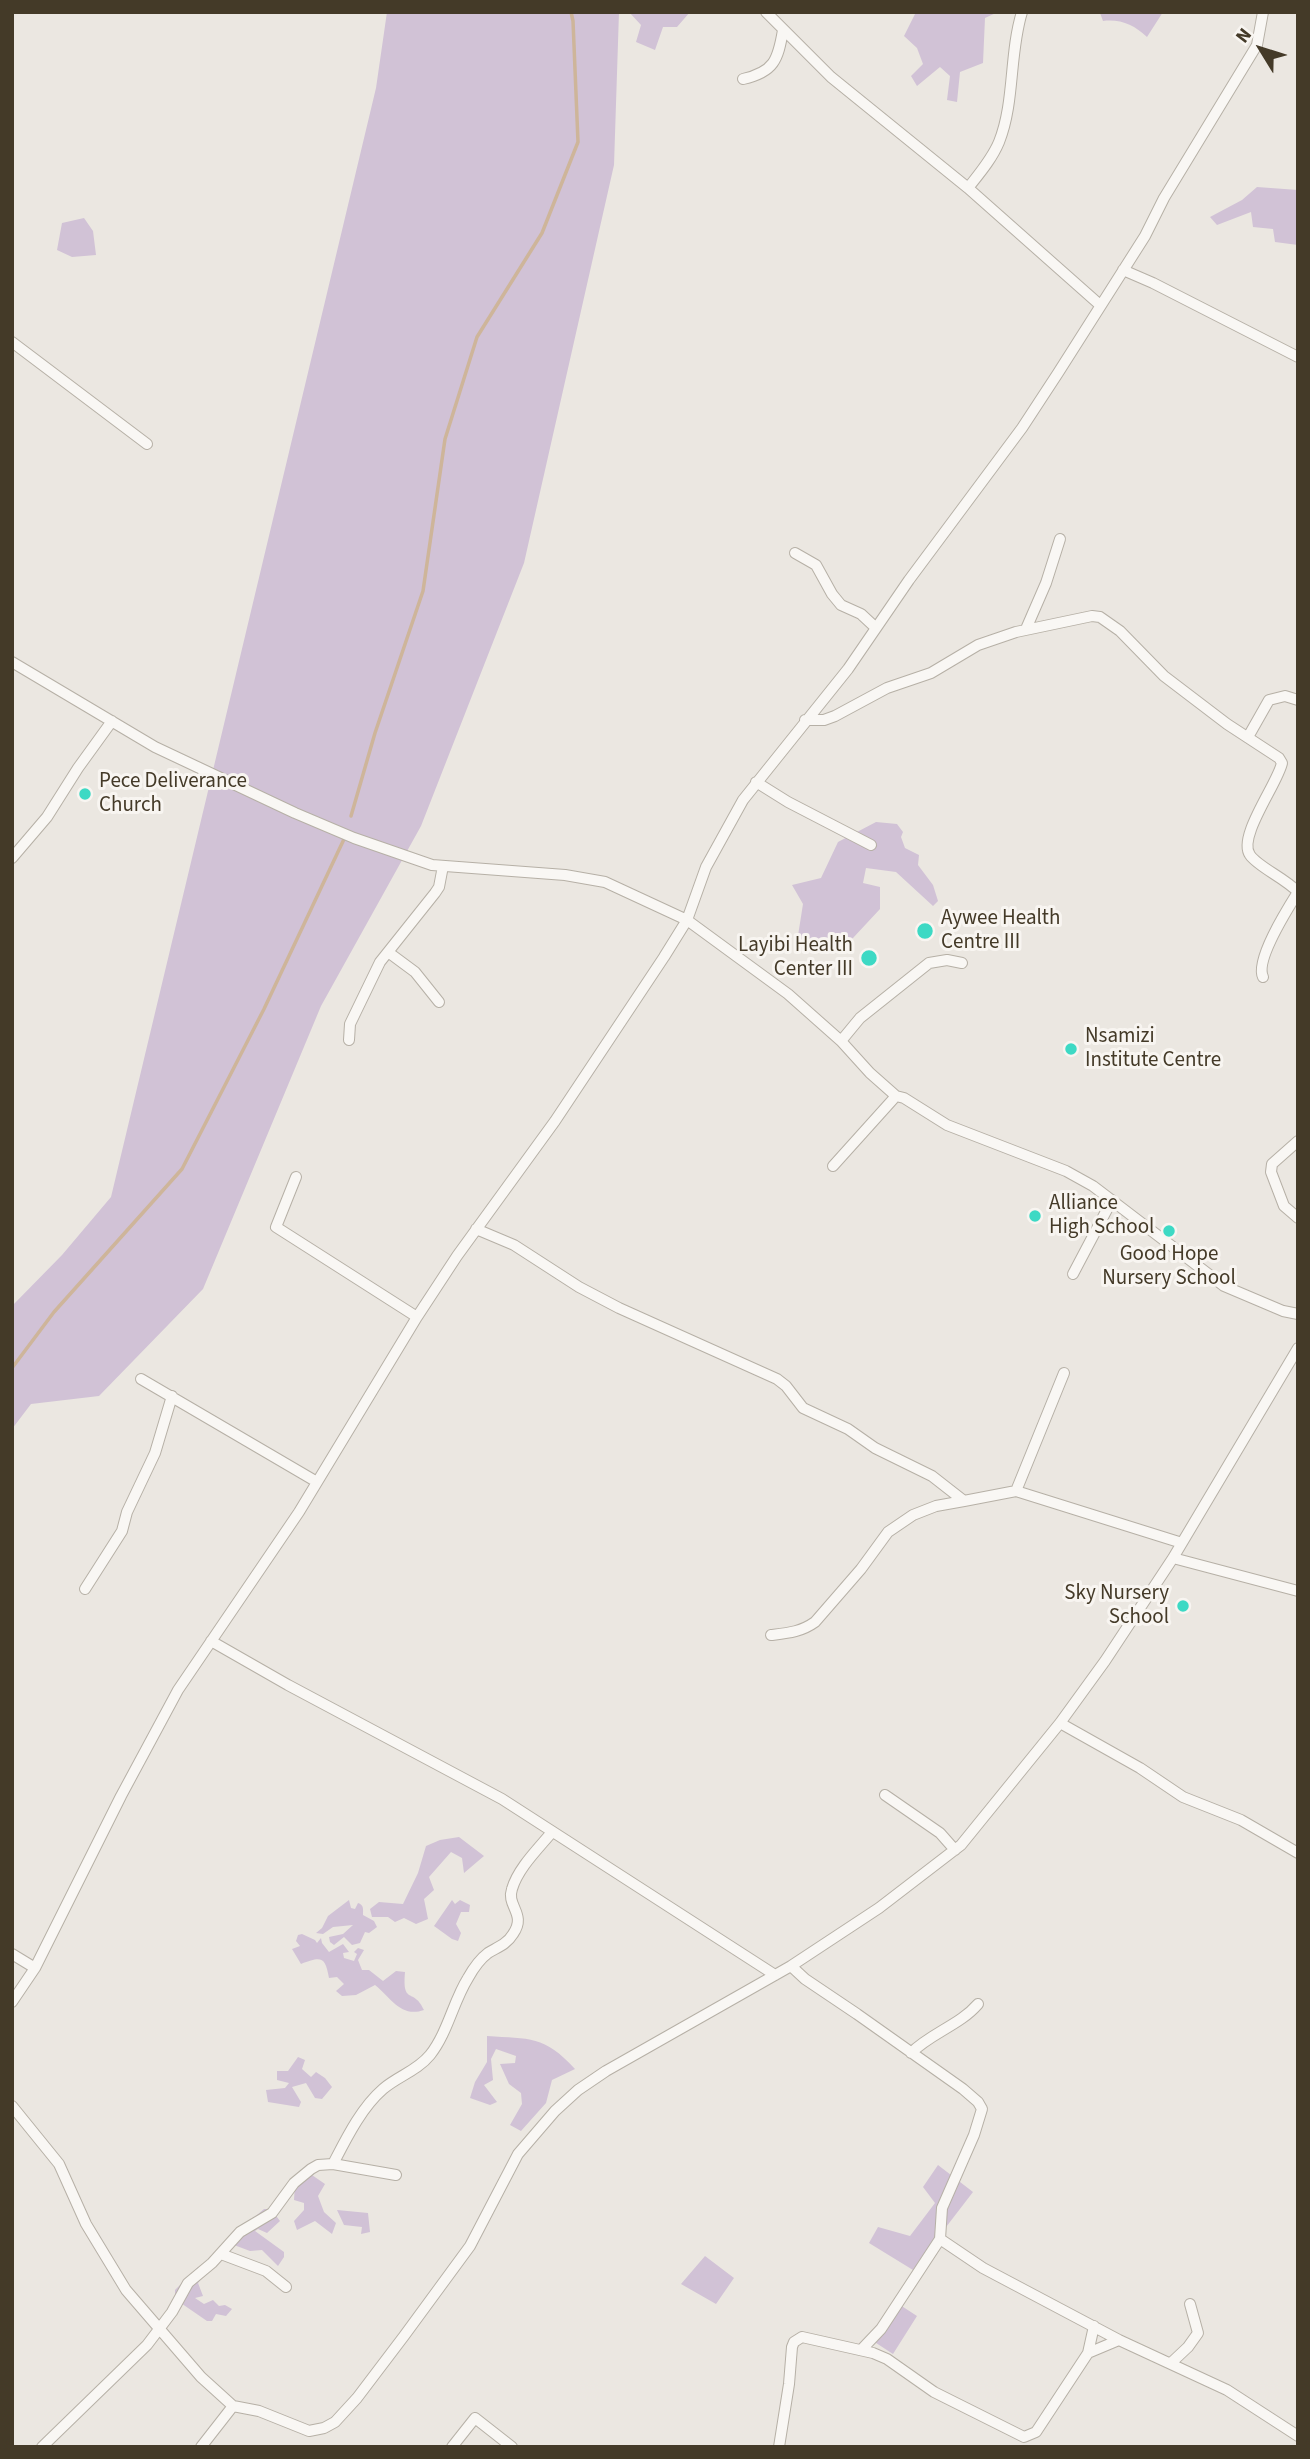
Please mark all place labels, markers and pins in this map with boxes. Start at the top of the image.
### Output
place label: Pece Deliverance Church [99,769,247,819]
marker: Pece Deliverance Church [77,786,93,802]
place label: Aywee Health Centre III [941,906,1060,956]
marker: Aywee Health Centre III [915,921,935,941]
place label: Layibi Health Center III [738,933,853,983]
marker: Layibi Health Center III [859,948,879,968]
place label: Nsamizi Institute Centre [1085,1024,1221,1074]
marker: Nsamizi Institute Centre [1063,1041,1079,1057]
place label: Alliance High School [1049,1191,1154,1241]
marker: Alliance High School [1027,1208,1043,1224]
marker: Good Hope Nursery School [1161,1223,1177,1239]
place label: Good Hope Nursery School [1102,1242,1236,1292]
place label: Sky Nursery School [1064,1581,1169,1631]
marker: Sky Nursery School [1175,1598,1191,1614]

